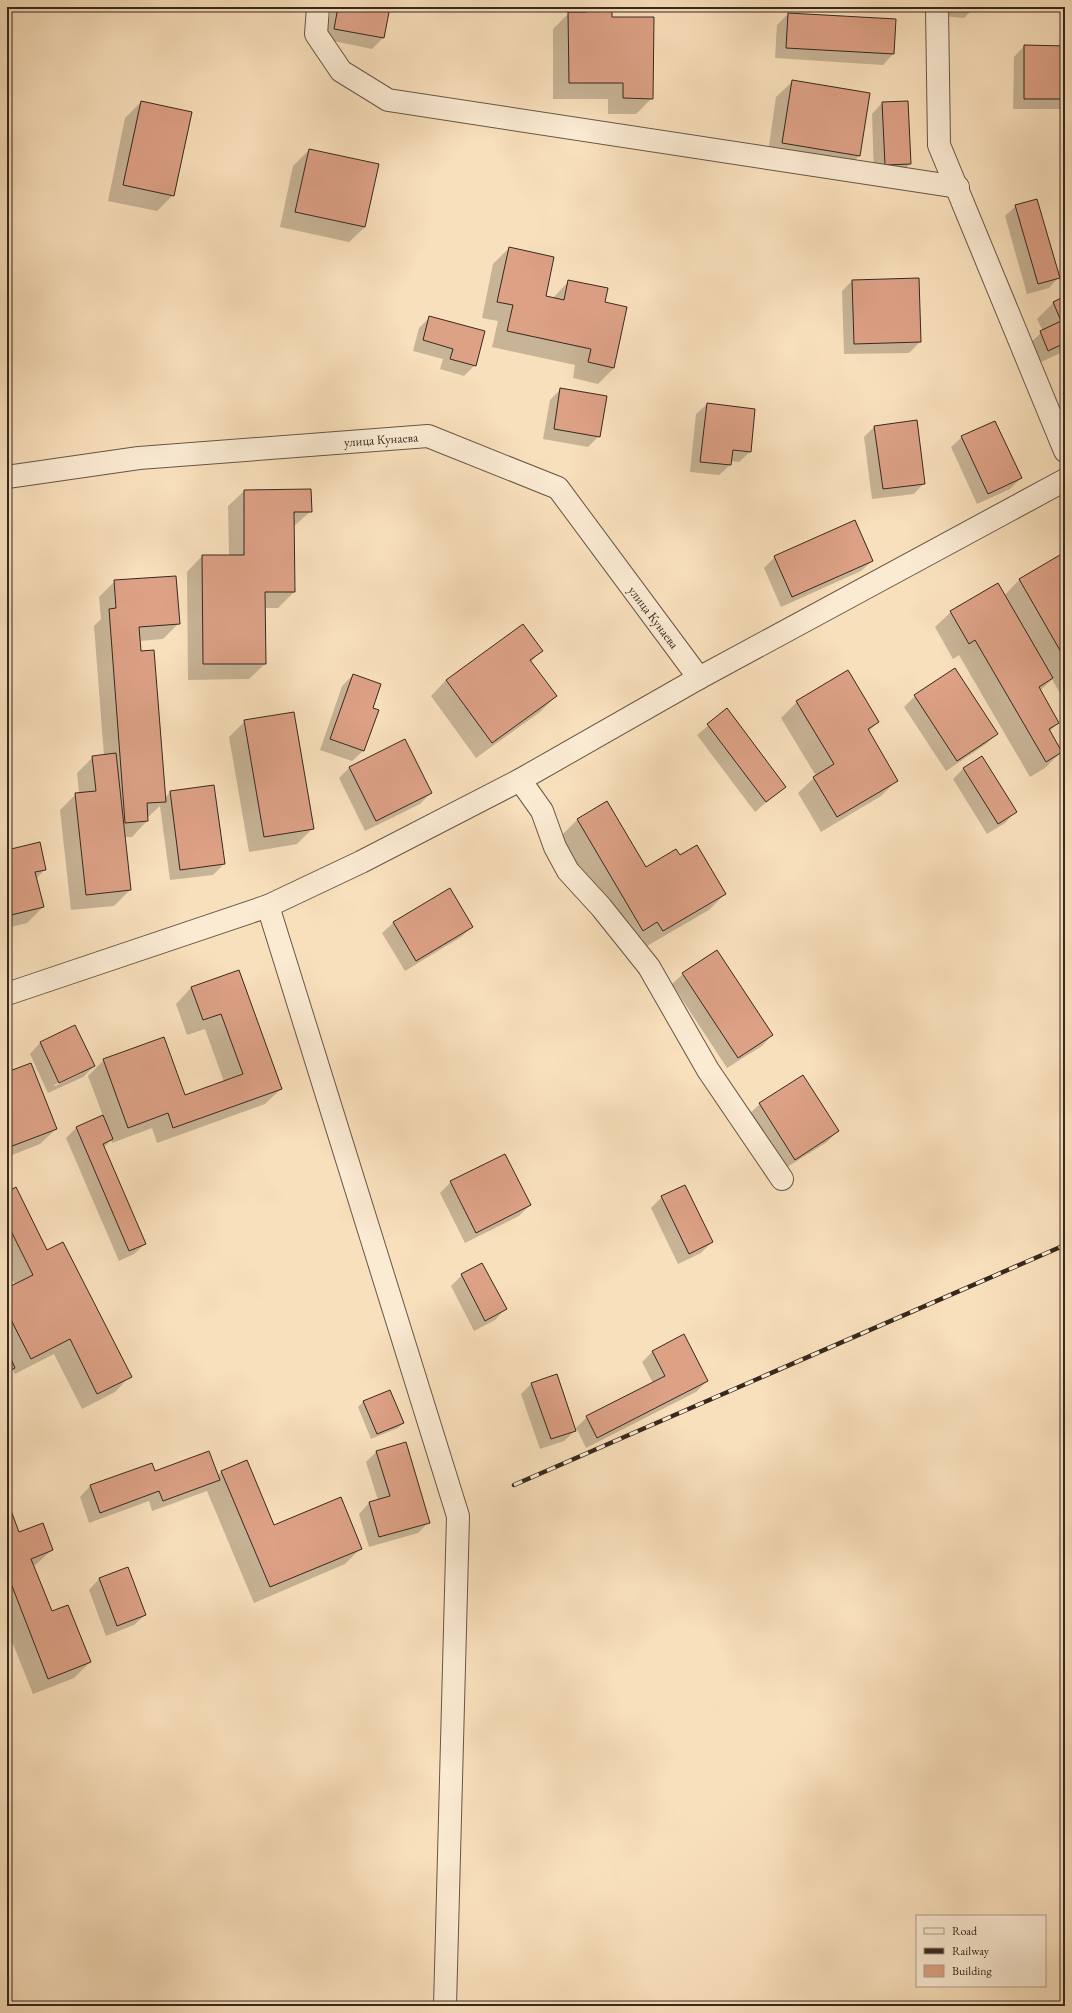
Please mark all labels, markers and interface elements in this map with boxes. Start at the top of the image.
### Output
street label: улица Кунаева [343,428,420,451]
street label: улица Кунаева [624,582,683,653]
legend [916,1915,1046,1987]
text: Road [952,1923,978,1939]
text: Railway [952,1943,990,1959]
text: Building [952,1963,993,1979]

